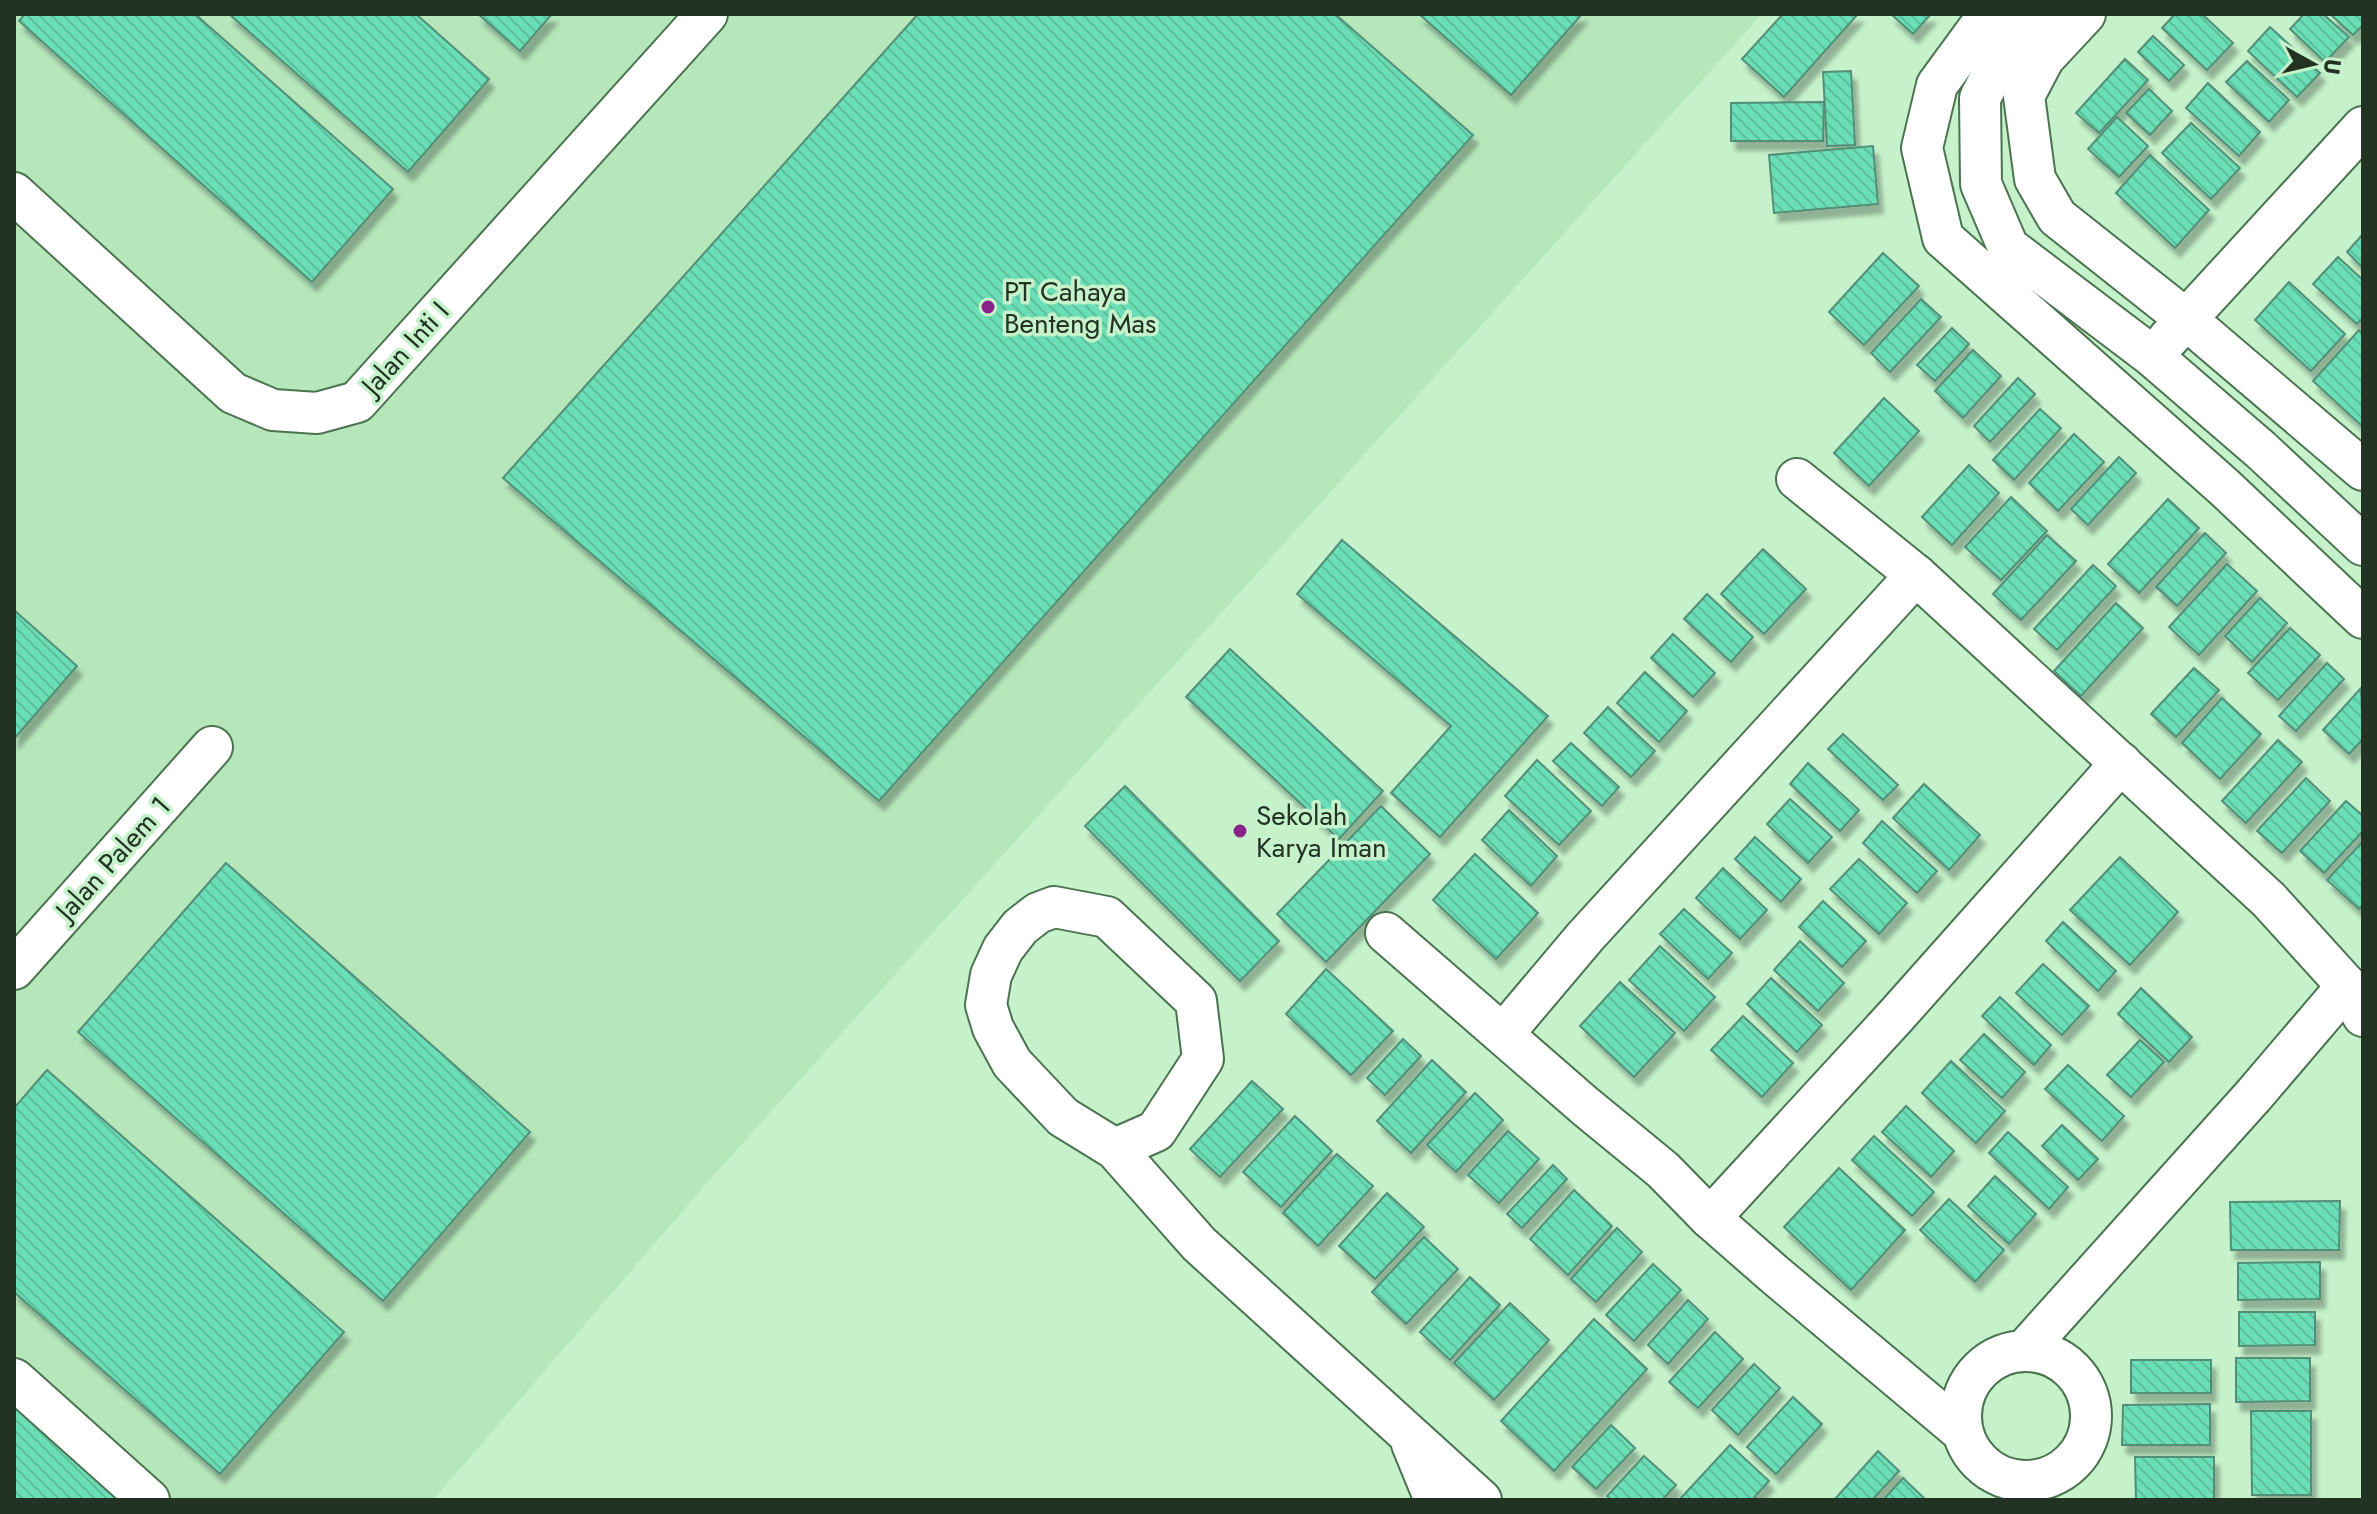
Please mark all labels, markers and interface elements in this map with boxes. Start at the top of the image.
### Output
north arrow [2273,24,2353,104]
text: U [2316,57,2350,77]
place label: PT Cahaya Benteng Mas [1004,271,1156,344]
street label: Jalan Inti I [349,292,459,407]
marker: PT Cahaya Benteng Mas [979,298,997,316]
street label: Jalan Palem 1 [44,787,180,933]
place label: Sekolah Karya Iman [1256,795,1387,868]
marker: Sekolah Karya Iman [1231,822,1249,840]

